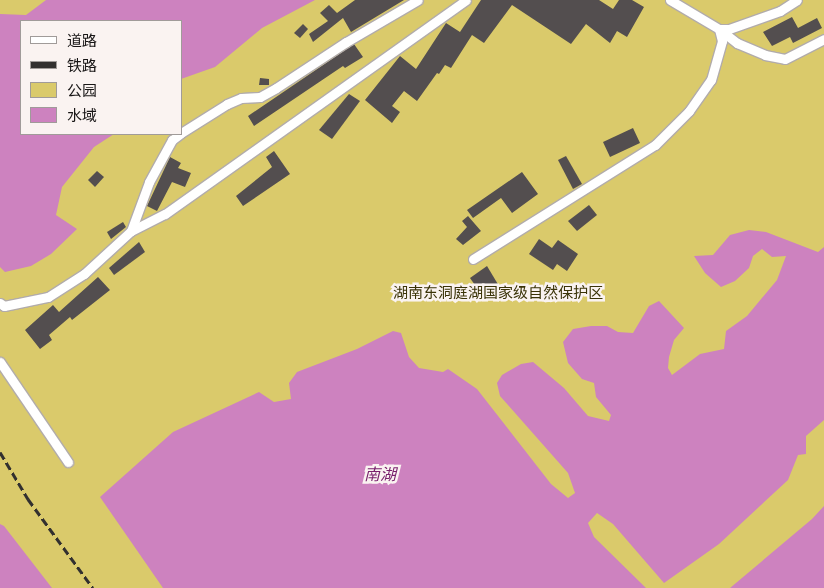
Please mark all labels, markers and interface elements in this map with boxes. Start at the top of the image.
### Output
legend [20,20,182,135]
text: 道路 [67,30,97,50]
text: 铁路 [67,55,97,75]
text: 公园 [67,80,97,100]
text: 水域 [67,105,97,125]
park label: 湖南东洞庭湖国家级自然保护区 [393,284,603,302]
water label: 南湖 [364,464,396,484]

